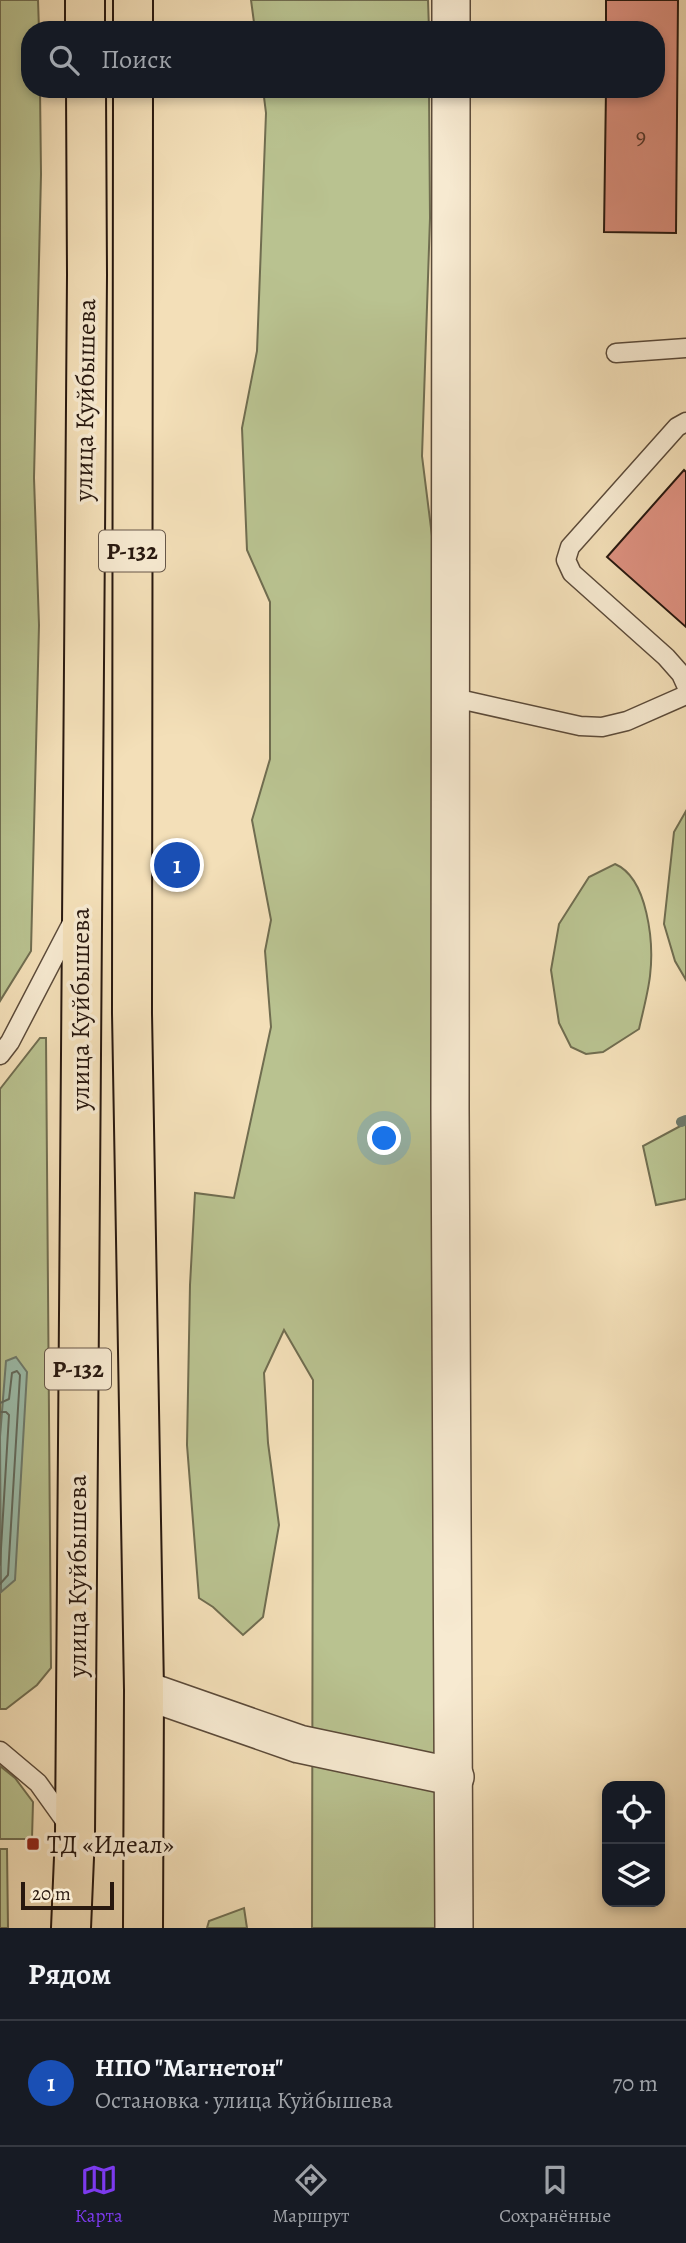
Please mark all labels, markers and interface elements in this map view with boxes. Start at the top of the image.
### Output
search box [21,21,665,98]
icon: search [45,41,83,79]
text: Поиск [101,42,172,77]
house number: 9 [636,121,646,152]
street label: улица Куйбышева [66,298,104,503]
road number: Р-132 [99,530,165,572]
pin: 1 [154,839,200,891]
street label: улица Куйбышева [63,908,98,1111]
your location [367,1121,401,1155]
road number: Р-132 [45,1349,111,1390]
street label: улица Куйбышева [60,1475,95,1678]
map controls [602,1781,665,1907]
button: locate [602,1781,665,1844]
place label: ТД «Идеал» [47,1827,174,1862]
marker: ТД «Идеал» [25,1836,41,1852]
button: layers [602,1844,665,1907]
scale bar [21,1879,114,1911]
text: 20 m [32,1881,71,1907]
text: Рядом [28,1954,111,1994]
text: НПО "Магнетон" [95,2050,283,2085]
text: 1 [47,2068,55,2099]
text: 70 m [612,2068,658,2099]
text: Остановка · улица Куйбышева [95,2085,393,2116]
tab: Карта [75,2161,123,2229]
tab: Маршрут [272,2161,349,2229]
tab: Сохранённые [499,2161,611,2229]

